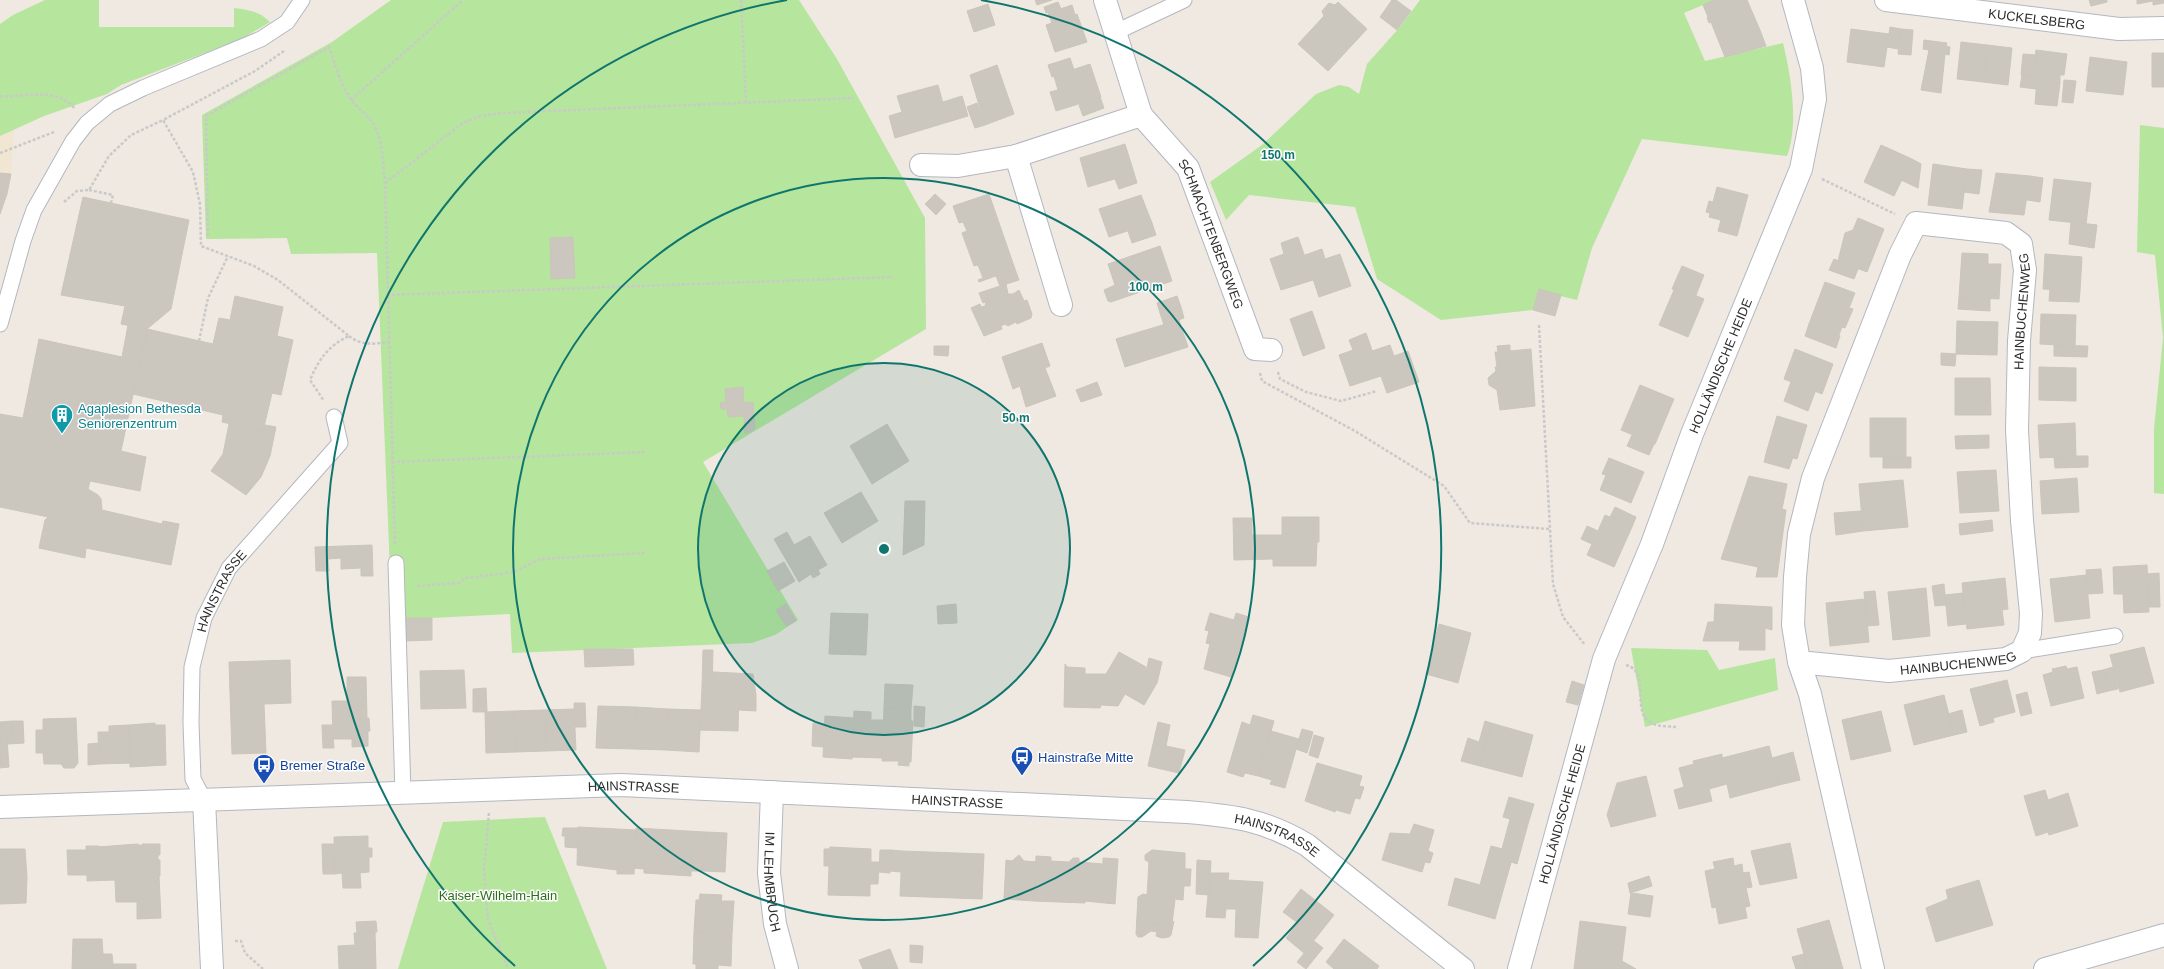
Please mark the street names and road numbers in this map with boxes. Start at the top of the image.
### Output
street label: KUCKELSBERG [1988,5,2086,32]
street label: SCHMACHTENBERGWEG [1176,155,1247,311]
street label: HAINBUCHENWEG [2011,252,2033,370]
street label: HOLLÄNDISCHE HEIDE [1686,296,1755,435]
street label: HAINSTRASSE [193,546,249,633]
street label: HAINBUCHENWEG [1899,648,2019,677]
street label: HOLLÄNDISCHE HEIDE [1535,742,1588,885]
street label: HAINSTRASSE [587,777,680,795]
street label: HAINSTRASSE [911,791,1004,811]
street label: HAINSTRASSE [1233,810,1323,860]
street label: IM LEHMBRUCH [761,831,784,933]

